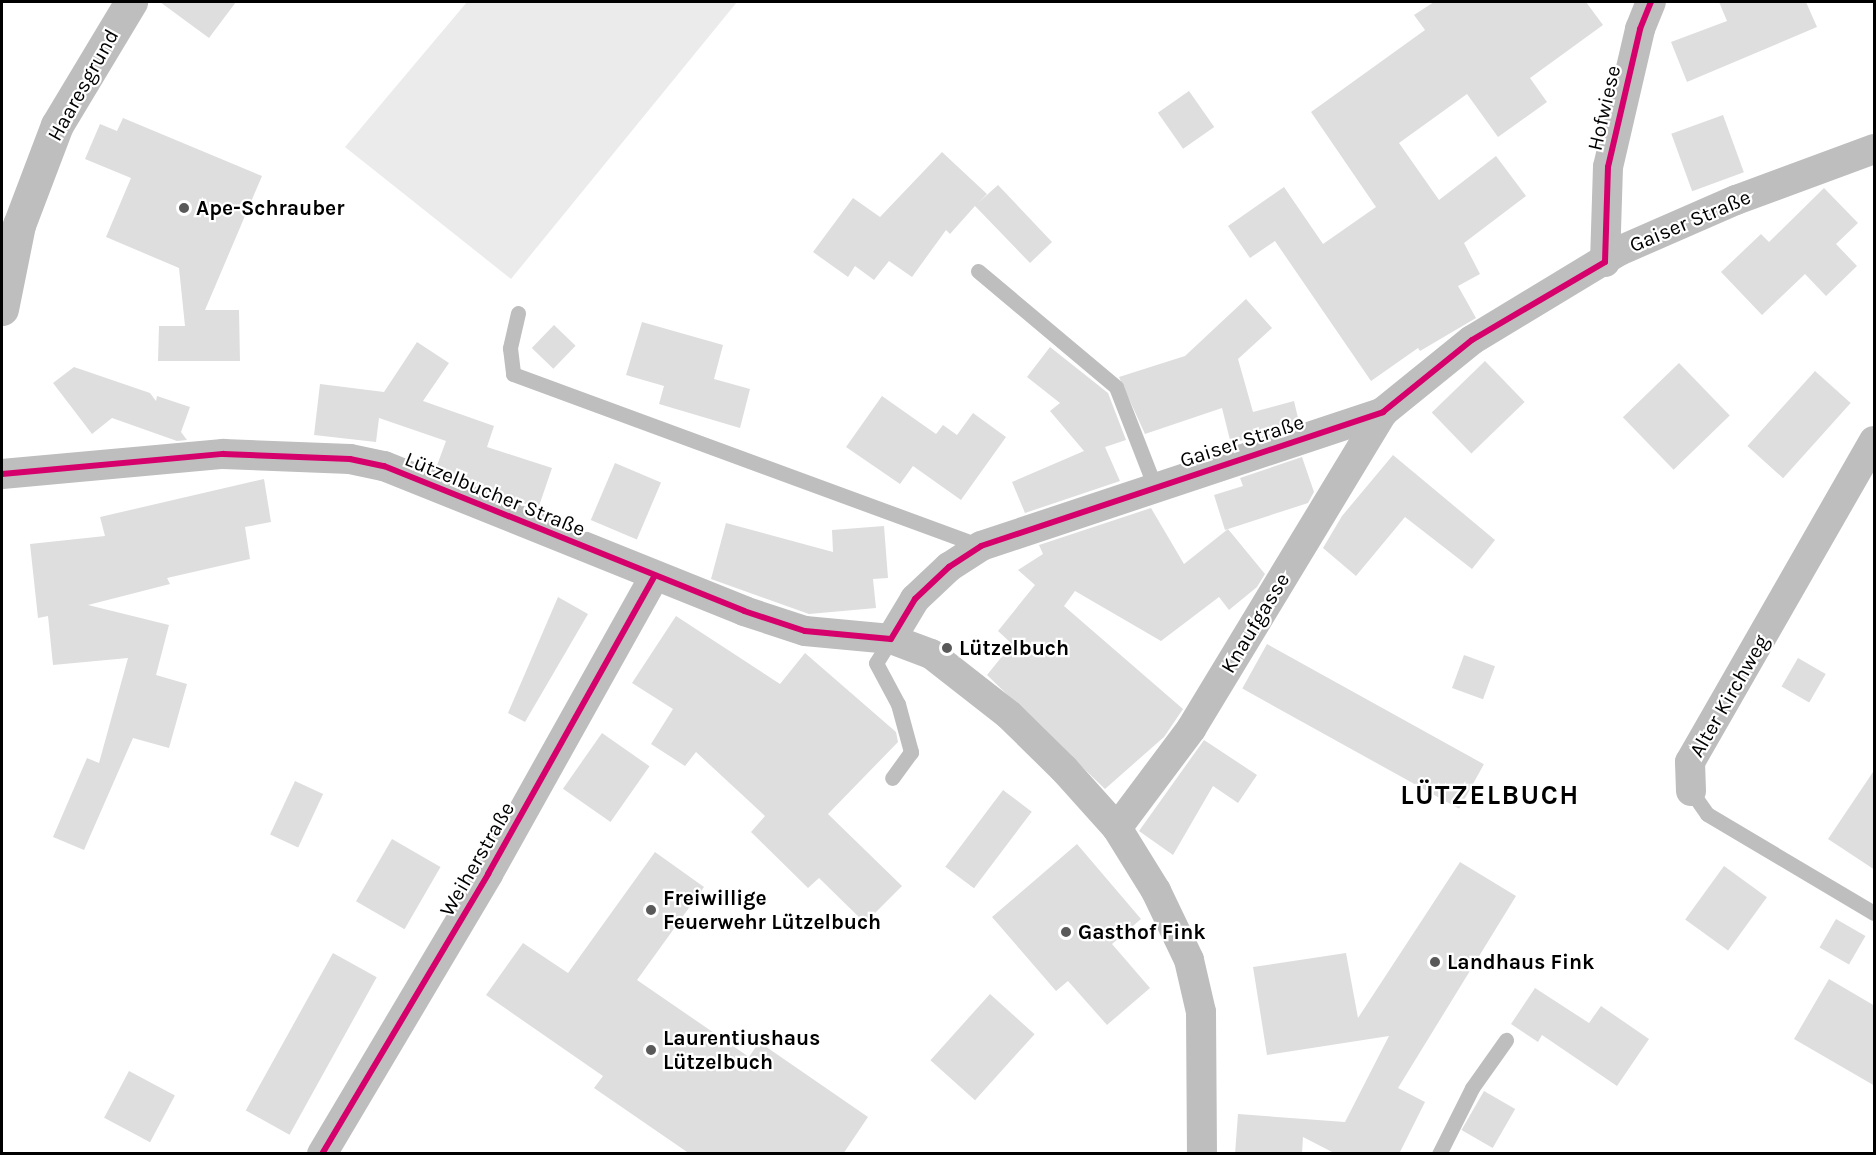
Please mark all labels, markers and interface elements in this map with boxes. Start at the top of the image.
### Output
street label: Haaresgrund [42,25,124,145]
street label: Hofwiese [1582,63,1626,153]
street label: Gaiser Straße [1626,184,1754,258]
place label: Ape-Schrauber [196,195,344,221]
marker: Ape-Schrauber [177,201,191,215]
street label: Gaiser Straße [1177,409,1307,473]
street label: Lützelbucher Straße [401,446,589,542]
street label: Knaufgasse [1215,568,1295,678]
street label: Alter Kirchweg [1684,630,1774,762]
place label: Lützelbuch [959,635,1069,661]
marker: Lützelbuch [940,641,954,655]
district label: LÜTZELBUCH [1400,780,1580,812]
street label: Weiherstraße [434,797,520,921]
place label: Freiwillige Feuerwehr Lützelbuch [663,885,881,935]
marker: Freiwillige Feuerwehr Lützelbuch [644,903,658,917]
place label: Gasthof Fink [1078,919,1206,945]
marker: Gasthof Fink [1059,925,1073,939]
place label: Landhaus Fink [1447,949,1594,975]
marker: Landhaus Fink [1428,955,1442,969]
place label: Laurentiushaus Lützelbuch [663,1025,820,1075]
marker: Laurentiushaus Lützelbuch [644,1043,658,1057]

